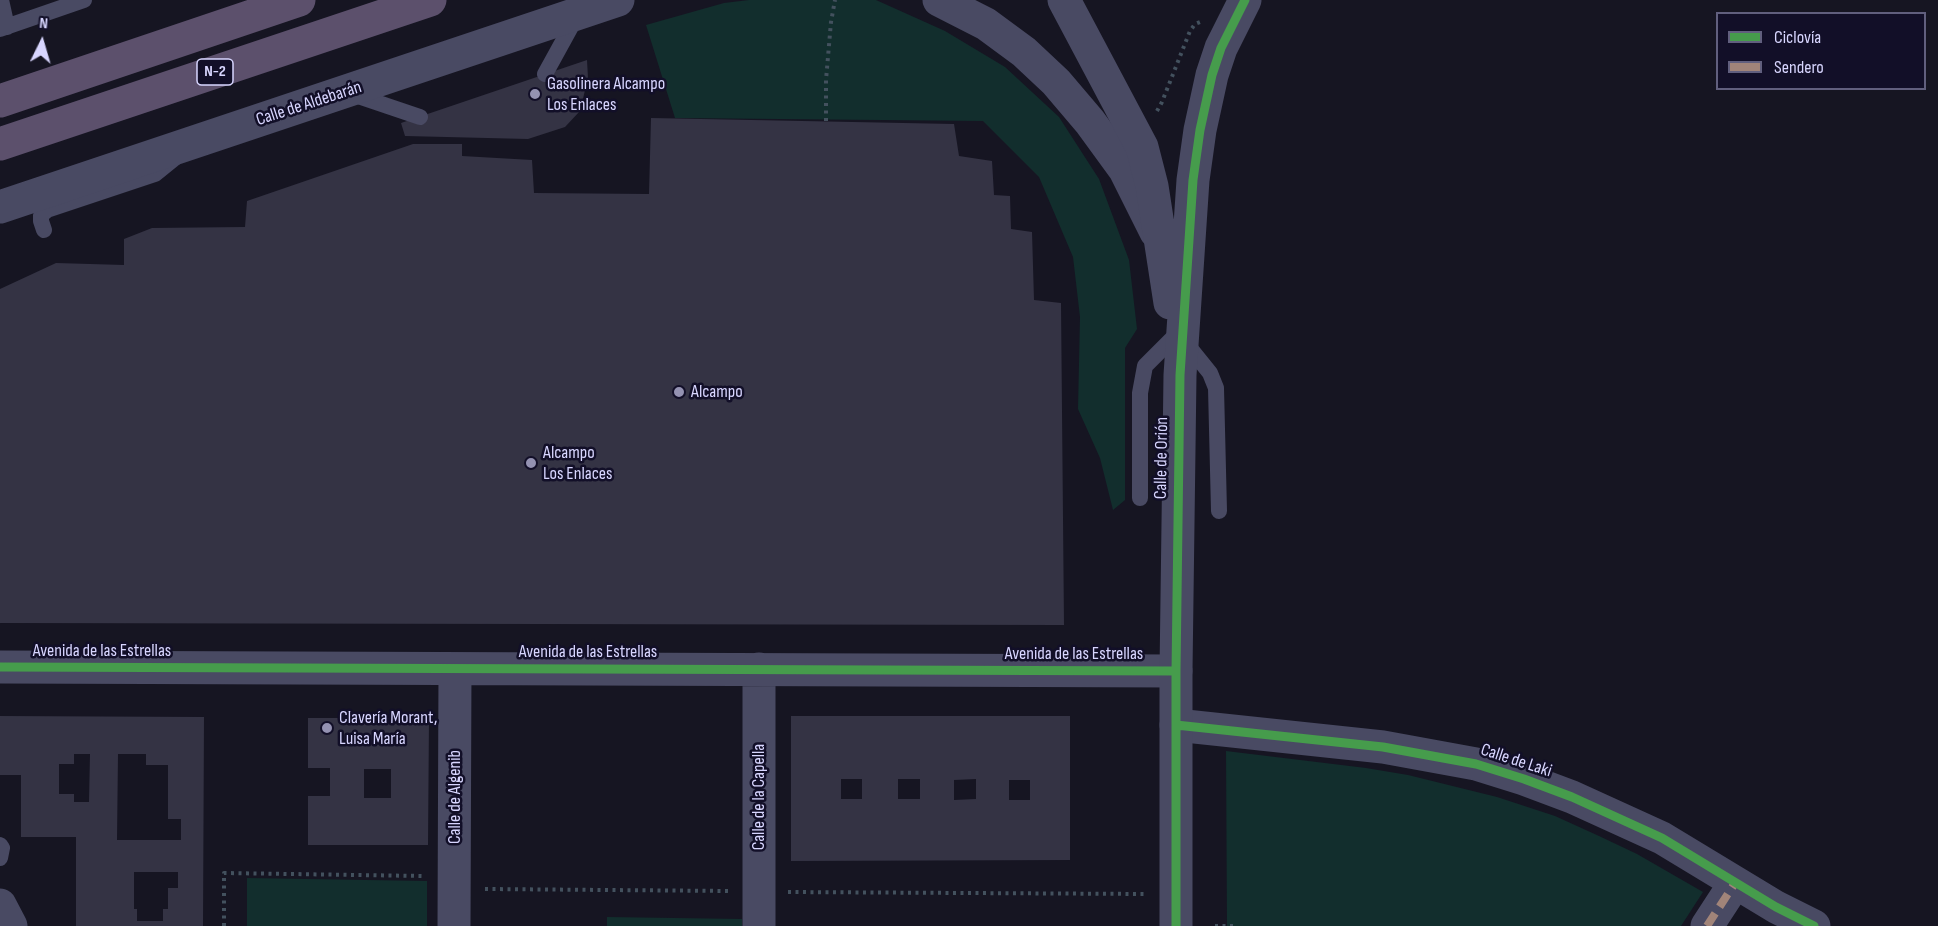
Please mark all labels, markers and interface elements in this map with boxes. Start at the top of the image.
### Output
north arrow [12,12,72,72]
legend [1716,12,1926,90]
text: N [39,14,49,33]
text: Ciclovía [1774,27,1821,48]
text: Sendero [1774,57,1824,78]
road number: N-2 [197,59,233,85]
place label: Gasolinera Alcampo Los Enlaces [547,73,665,116]
street label: Calle de Aldebarán [254,77,364,131]
marker: Gasolinera Alcampo Los Enlaces [528,87,542,101]
place label: Alcampo [691,381,743,403]
marker: Alcampo [672,385,686,399]
street label: Calle de Orión [1150,417,1174,499]
place label: Alcampo Los Enlaces [543,442,612,484]
marker: Alcampo Los Enlaces [524,456,538,470]
street label: Avenida de las Estrellas [33,640,171,662]
street label: Avenida de las Estrellas [519,641,657,663]
street label: Avenida de las Estrellas [1005,643,1143,665]
place label: Clavería Morant, Luisa María [339,707,437,750]
marker: Clavería Morant, Luisa María [320,721,334,735]
street label: Calle de Laki [1478,739,1554,783]
street label: Calle de la Capella [748,744,770,850]
street label: Calle de Algenib [444,750,466,844]

